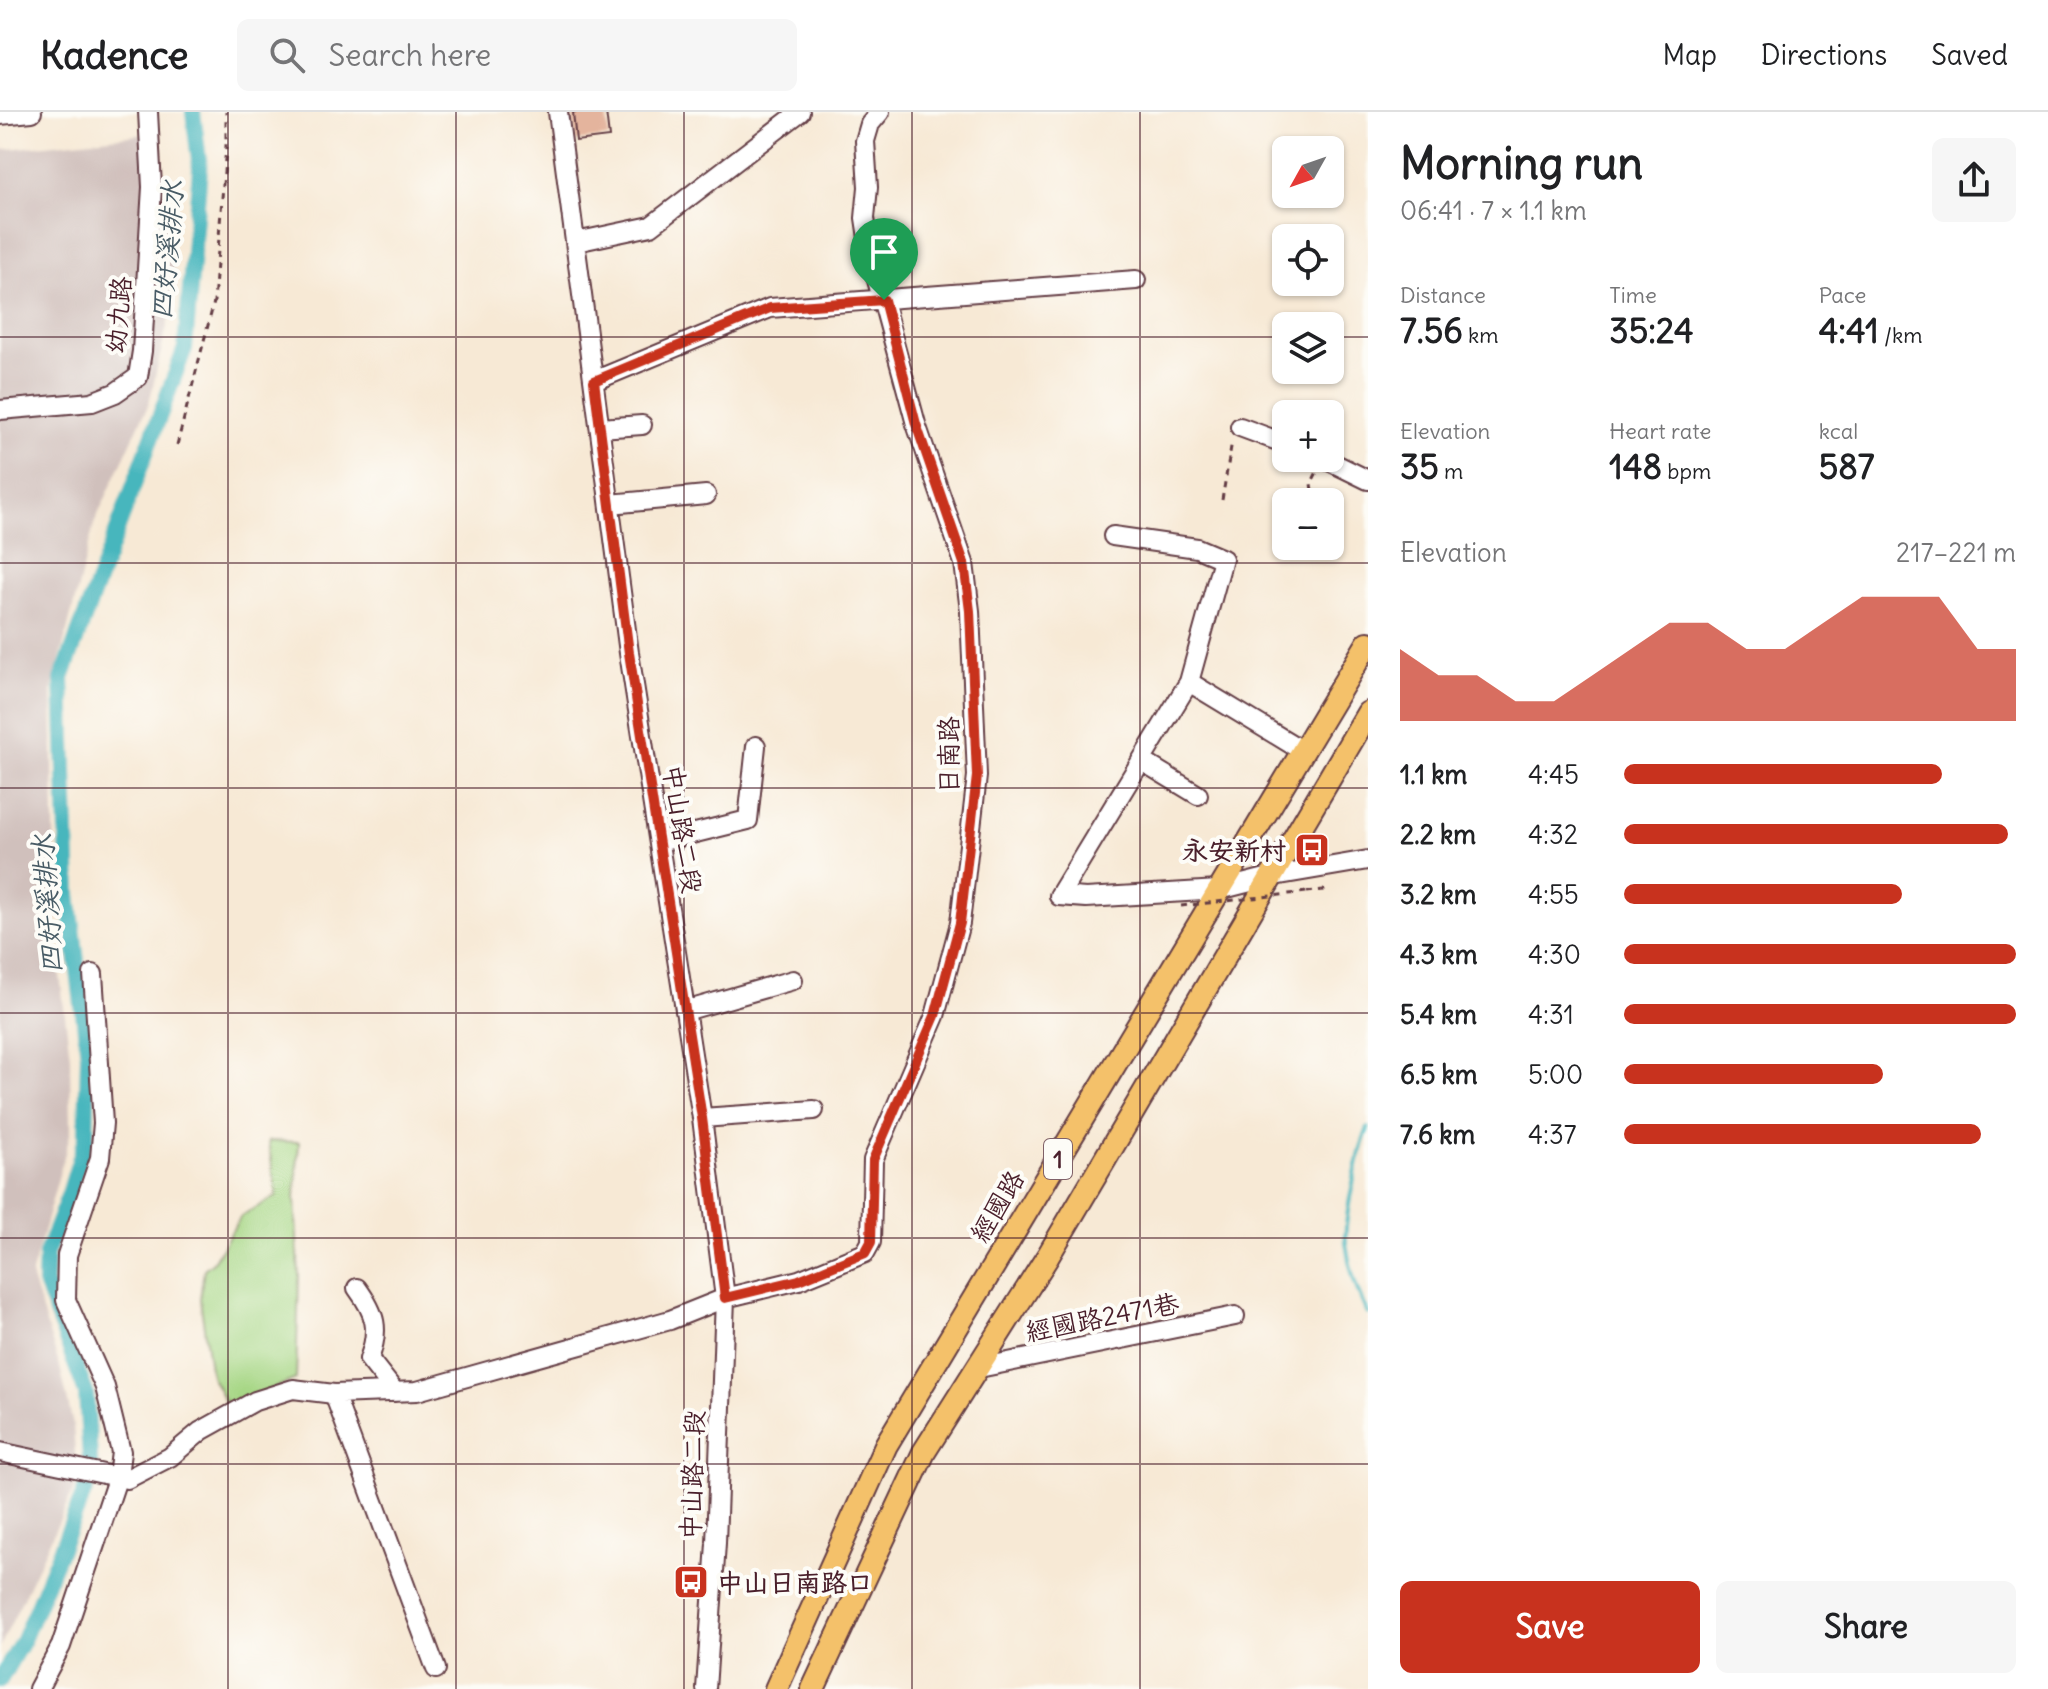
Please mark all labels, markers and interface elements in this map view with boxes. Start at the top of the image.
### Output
search box [237,19,797,91]
text: Kadence [40,32,189,79]
icon: search [265,33,309,77]
text: Search here [329,36,491,74]
text: Map [1662,37,1717,73]
text: Directions [1761,37,1887,73]
text: Saved [1931,37,2008,73]
north arrow [1272,136,1344,208]
map controls [1272,136,1344,560]
text: Morning run [1400,136,1643,191]
button: share [1932,138,2016,222]
water label: 四好溪排水 [143,178,191,321]
text: 06:41 · 7 × 1.1 km [1400,194,1587,227]
pin [850,218,918,300]
button: locate [1272,224,1344,296]
icon: arrive [862,230,906,274]
street label: 幼九路 [98,275,138,355]
text: Distance [1400,281,1486,309]
text: Time [1609,281,1657,309]
text: Pace [1819,281,1866,309]
text: 7.56 [1400,309,1463,352]
text: 35:24 [1609,309,1694,352]
text: 4:41 [1819,309,1879,352]
button: layers [1272,312,1344,384]
text: km [1463,321,1499,349]
text: /km [1879,321,1923,349]
button: + [1272,400,1344,472]
text: Elevation [1400,417,1490,445]
text: Heart rate [1609,417,1711,445]
text: kcal [1819,417,1858,445]
text: 35 [1400,445,1439,488]
text: 148 [1609,445,1662,488]
text: 587 [1819,445,1874,488]
text: m [1439,457,1463,485]
text: bpm [1662,457,1711,485]
button: − [1272,488,1344,560]
text: Elevation [1400,536,1507,569]
text: 217–221 m [1896,536,2016,569]
street label: 日南路 [932,716,965,794]
text: 1.1 km [1400,758,1467,791]
text: 4:45 [1528,758,1579,791]
street label: 中山路二段 [657,762,709,896]
text: 2.2 km [1400,818,1476,851]
text: 4:32 [1528,818,1578,851]
bus stop icon: 永安新村 [1293,831,1331,869]
water label: 四好溪排水 [24,832,70,975]
place label: 永安新村 [1182,834,1286,867]
text: 3.2 km [1400,878,1477,911]
text: 4:55 [1528,878,1579,911]
text: 4.3 km [1400,938,1477,971]
text: 4:30 [1528,938,1581,971]
text: 5.4 km [1400,998,1477,1031]
text: 4:31 [1528,998,1574,1031]
text: 6.5 km [1400,1058,1478,1091]
text: 5:00 [1528,1058,1583,1091]
text: 7.6 km [1400,1118,1475,1151]
text: 4:37 [1528,1118,1576,1151]
road number: 1 [1044,1139,1072,1179]
street label: 經國路 [963,1164,1031,1248]
street label: 經國路2471巷 [1022,1286,1182,1348]
street label: 中山路二段 [673,1409,711,1541]
bus stop icon: 中山日南路口 [672,1563,710,1601]
place label: 中山日南路口 [717,1566,873,1599]
button: Save [1400,1581,1700,1673]
button: Share [1716,1581,2016,1673]

